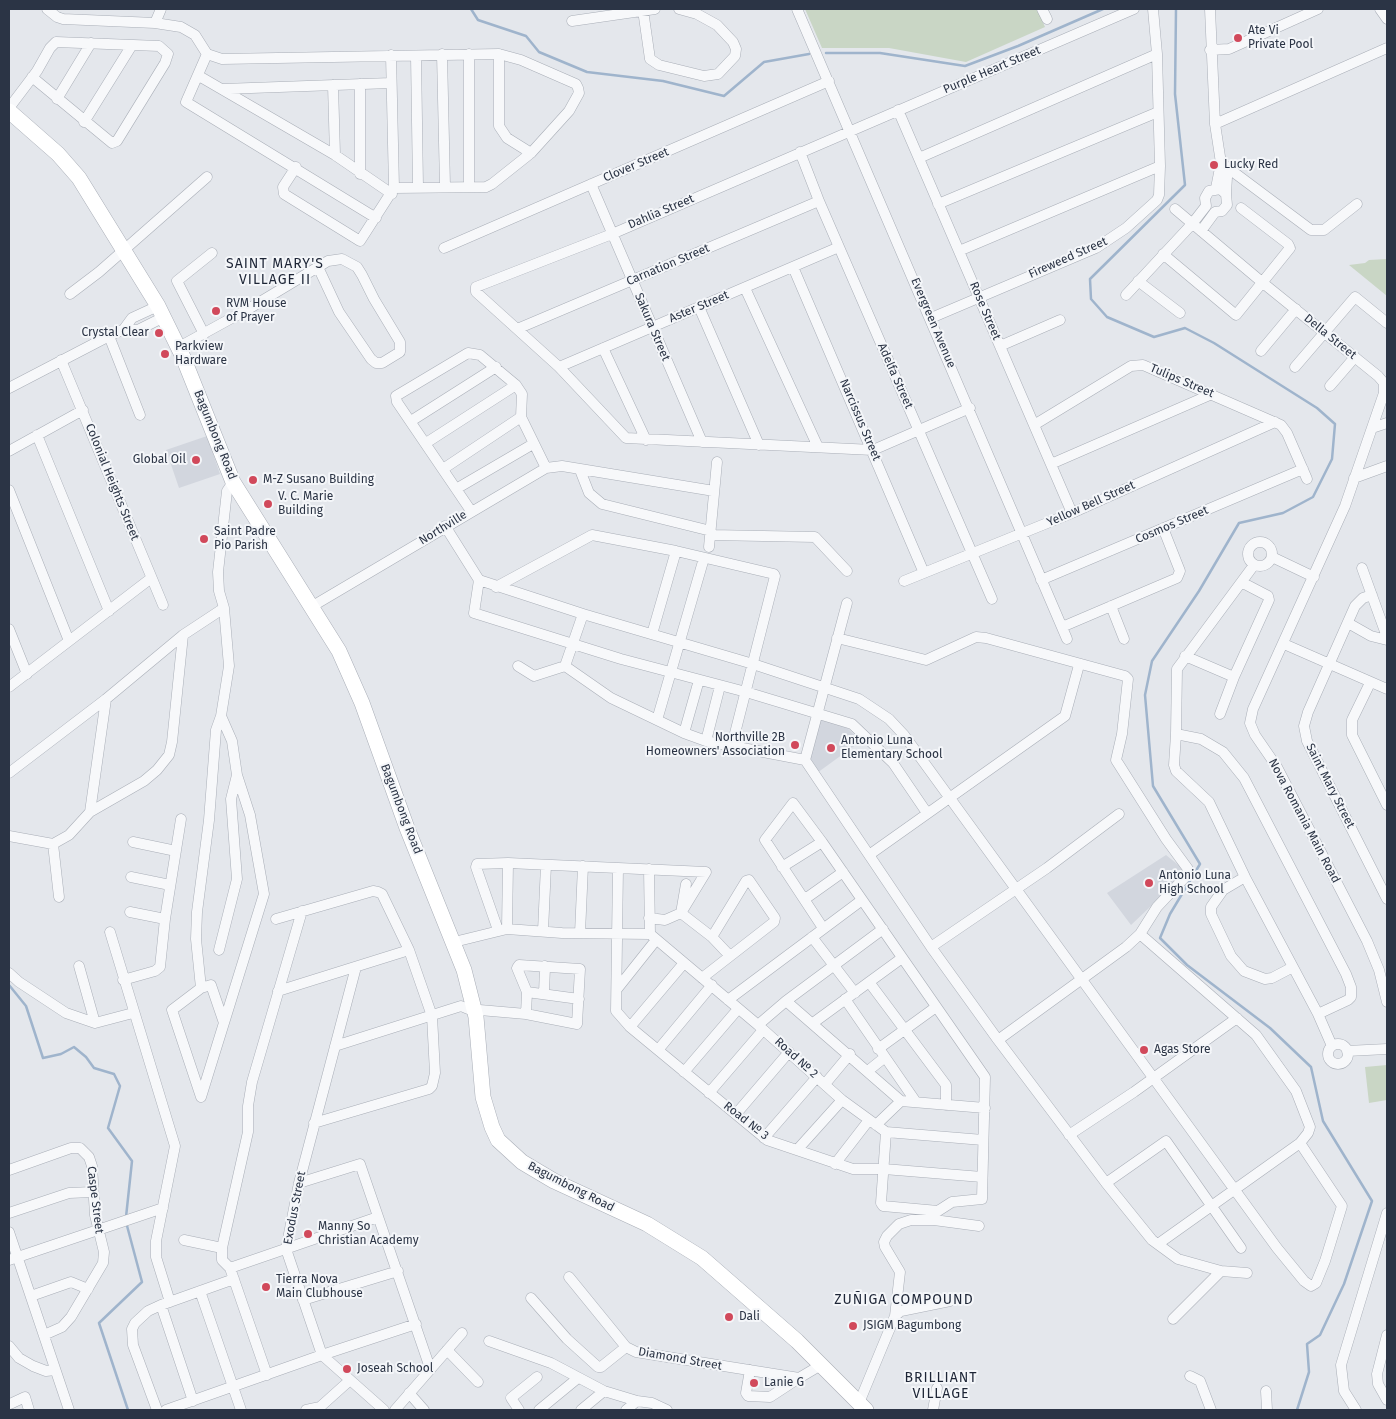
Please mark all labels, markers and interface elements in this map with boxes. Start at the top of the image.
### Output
place label: Ate Vi Private Pool [1248,24,1313,52]
marker: Ate Vi Private Pool [1232,32,1244,44]
street label: Purple Heart Street [941,43,1043,97]
street label: Clover Street [601,145,671,185]
place label: Lucky Red [1224,158,1279,172]
marker: Lucky Red [1208,159,1220,171]
street label: Dahlia Street [626,192,696,232]
street label: Fireweed Street [1027,234,1109,282]
street label: Carnation Street [624,241,712,289]
district label: SAINT MARY'S VILLAGE II [225,256,325,288]
street label: Evergreen Avenue [907,276,959,370]
street label: Rose Street [966,280,1004,342]
street label: Aster Street [667,288,731,326]
street label: Sakura Street [631,291,673,363]
place label: RVM House of Prayer [226,297,287,325]
marker: RVM House of Prayer [210,305,222,317]
street label: Della Street [1301,311,1359,363]
place label: Crystal Clear [81,326,149,340]
marker: Crystal Clear [153,327,165,339]
place label: Parkview Hardware [175,340,227,368]
street label: Adelfa Street [874,341,916,411]
marker: Parkview Hardware [159,348,171,360]
street label: Tulips Street [1148,361,1216,401]
street label: Narcissus Street [836,377,884,463]
street label: Bagumbong Road [190,388,240,482]
street label: Colonial Heights Street [82,422,142,542]
place label: Global Oil [133,453,186,467]
marker: Global Oil [190,454,202,466]
place label: M-Z Susano Building [263,473,374,487]
marker: M-Z Susano Building [247,474,259,486]
street label: Yellow Bell Street [1045,478,1137,530]
place label: V. C. Marie Building [278,490,333,518]
marker: V. C. Marie Building [262,498,274,510]
street label: Cosmos Street [1133,503,1211,547]
street label: Northville [416,508,470,548]
place label: Saint Padre Pio Parish [214,525,276,553]
marker: Saint Padre Pio Parish [198,533,210,545]
place label: Northville 2B Homeowners' Association [646,731,785,759]
place label: Antonio Luna Elementary School [841,734,943,762]
marker: Northville 2B Homeowners' Association [789,739,801,751]
street label: Saint Mary Street [1302,741,1358,831]
marker: Antonio Luna Elementary School [825,742,837,754]
street label: Nova Romania Main Road [1265,756,1343,886]
street label: Bagumbong Road [377,762,425,856]
place label: Antonio Luna High School [1159,869,1231,897]
marker: Antonio Luna High School [1143,877,1155,889]
street label: Road № 2 [771,1035,821,1081]
place label: Agas Store [1154,1043,1211,1057]
marker: Agas Store [1138,1044,1150,1056]
street label: Road № 3 [720,1099,772,1143]
street label: Bagumbong Road [525,1159,617,1215]
street label: Caspe Street [84,1165,106,1235]
street label: Exodus Street [281,1170,309,1246]
place label: Manny So Christian Academy [318,1220,419,1248]
marker: Manny So Christian Academy [302,1228,314,1240]
place label: Tierra Nova Main Clubhouse [276,1273,363,1301]
marker: Tierra Nova Main Clubhouse [260,1281,272,1293]
district label: ZUÑIGA COMPOUND [832,1292,976,1308]
place label: Dali [739,1310,760,1324]
marker: Dali [723,1311,735,1323]
place label: JSIGM Bagumbong [863,1319,961,1333]
marker: JSIGM Bagumbong [847,1320,859,1332]
street label: Diamond Street [637,1345,723,1373]
place label: Joseah School [357,1362,433,1376]
marker: Joseah School [341,1363,353,1375]
district label: BRILLIANT VILLAGE [903,1370,979,1402]
place label: Lanie G [764,1376,804,1390]
marker: Lanie G [748,1377,760,1389]

